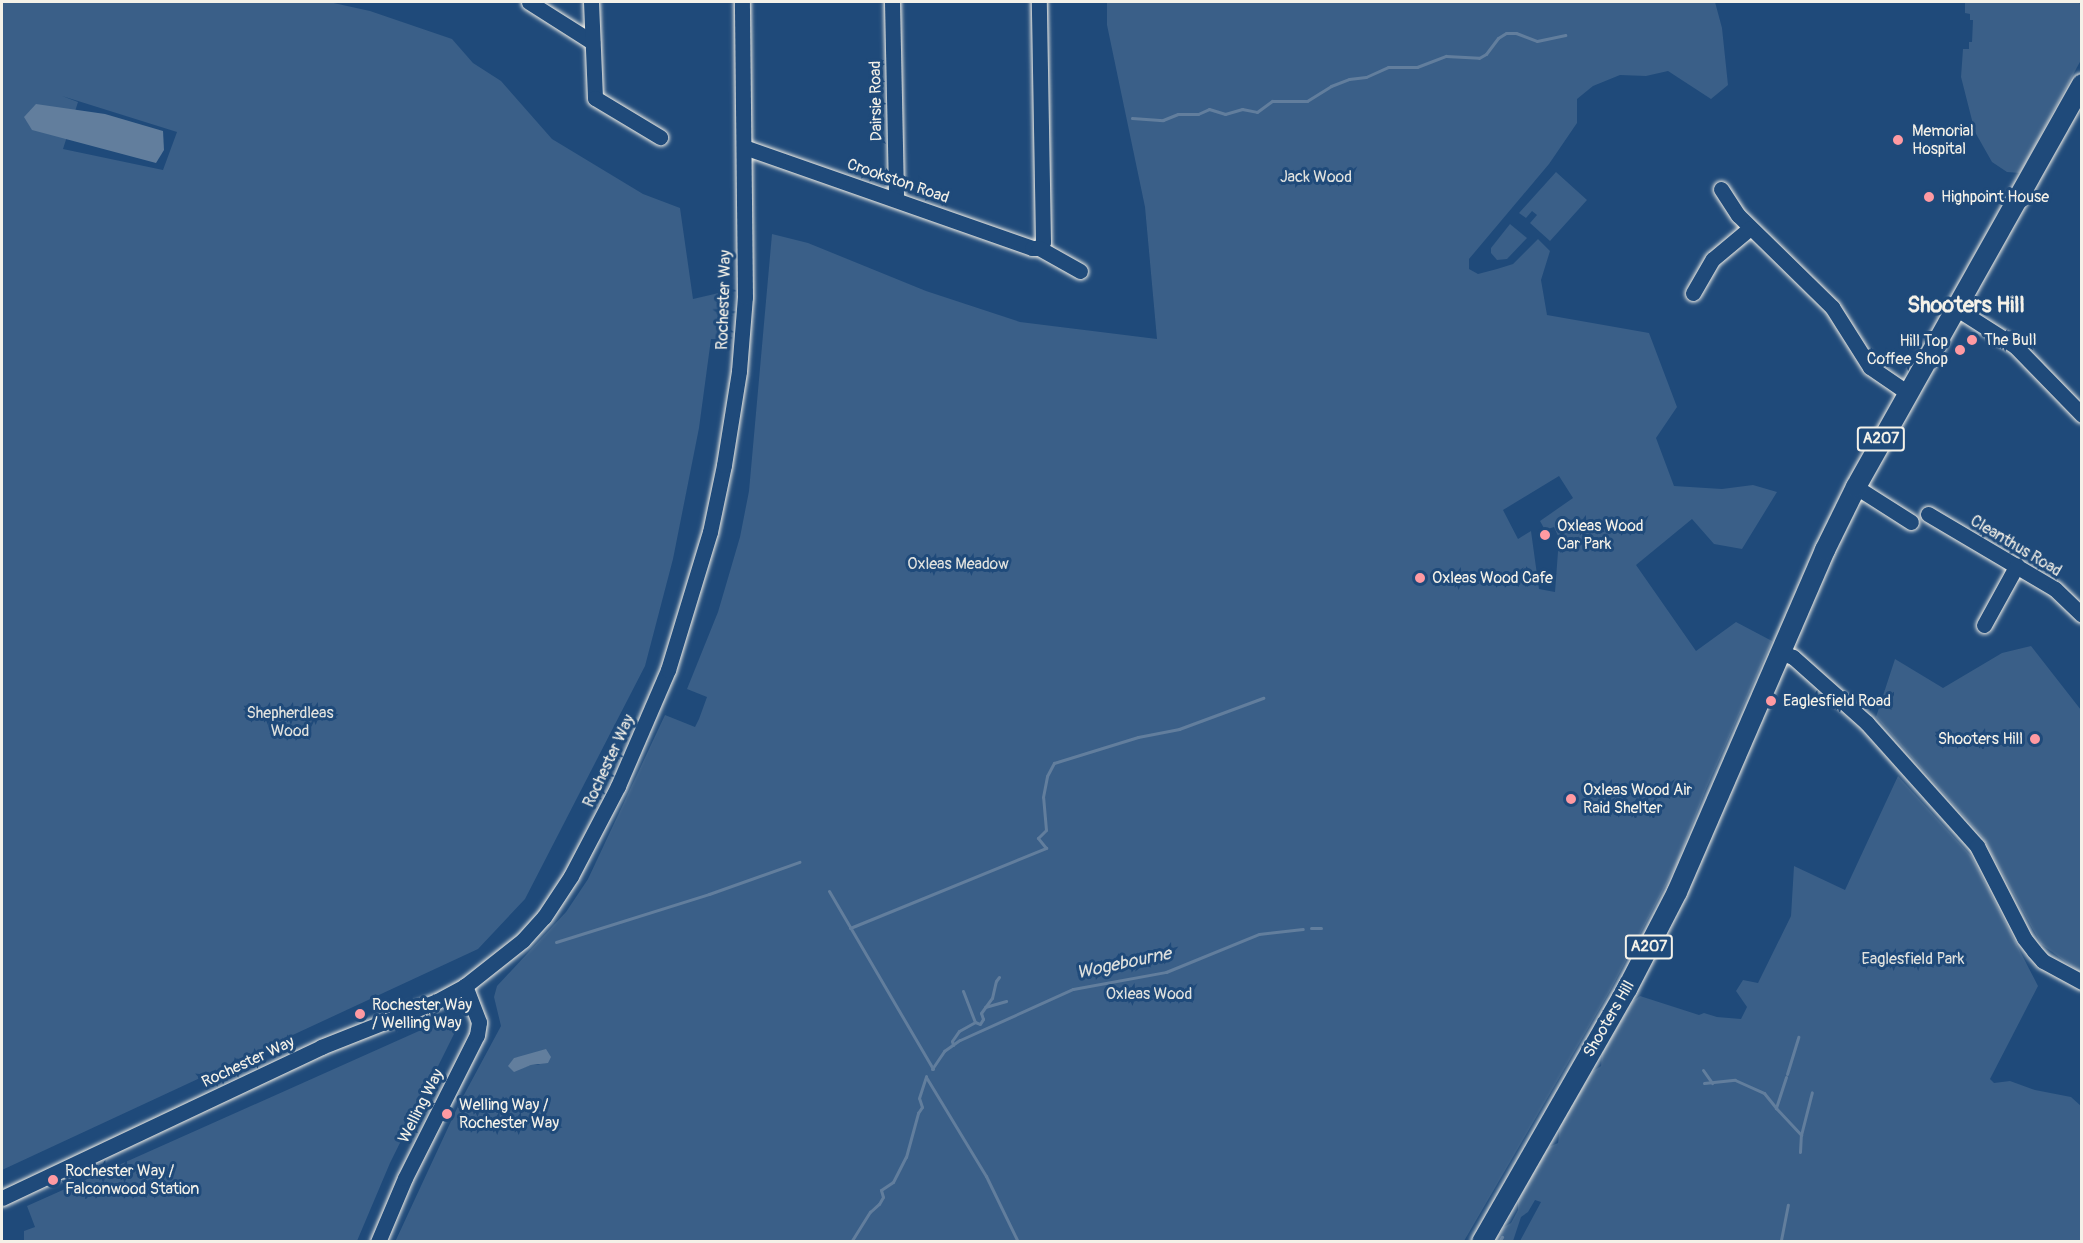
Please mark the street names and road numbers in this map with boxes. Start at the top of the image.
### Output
street label: Dairsie Road [866,61,886,141]
street label: Crookston Road [844,155,952,207]
street label: Rochester Way [713,250,735,350]
road number: A207 [1856,427,1906,451]
street label: Cleanthus Road [1967,511,2065,581]
street label: Rochester Way [579,712,639,810]
road number: A207 [1624,935,1674,959]
street label: Shooters Hill [1579,977,1639,1061]
street label: Rochester Way [199,1032,297,1092]
street label: Welling Way [394,1066,448,1146]

